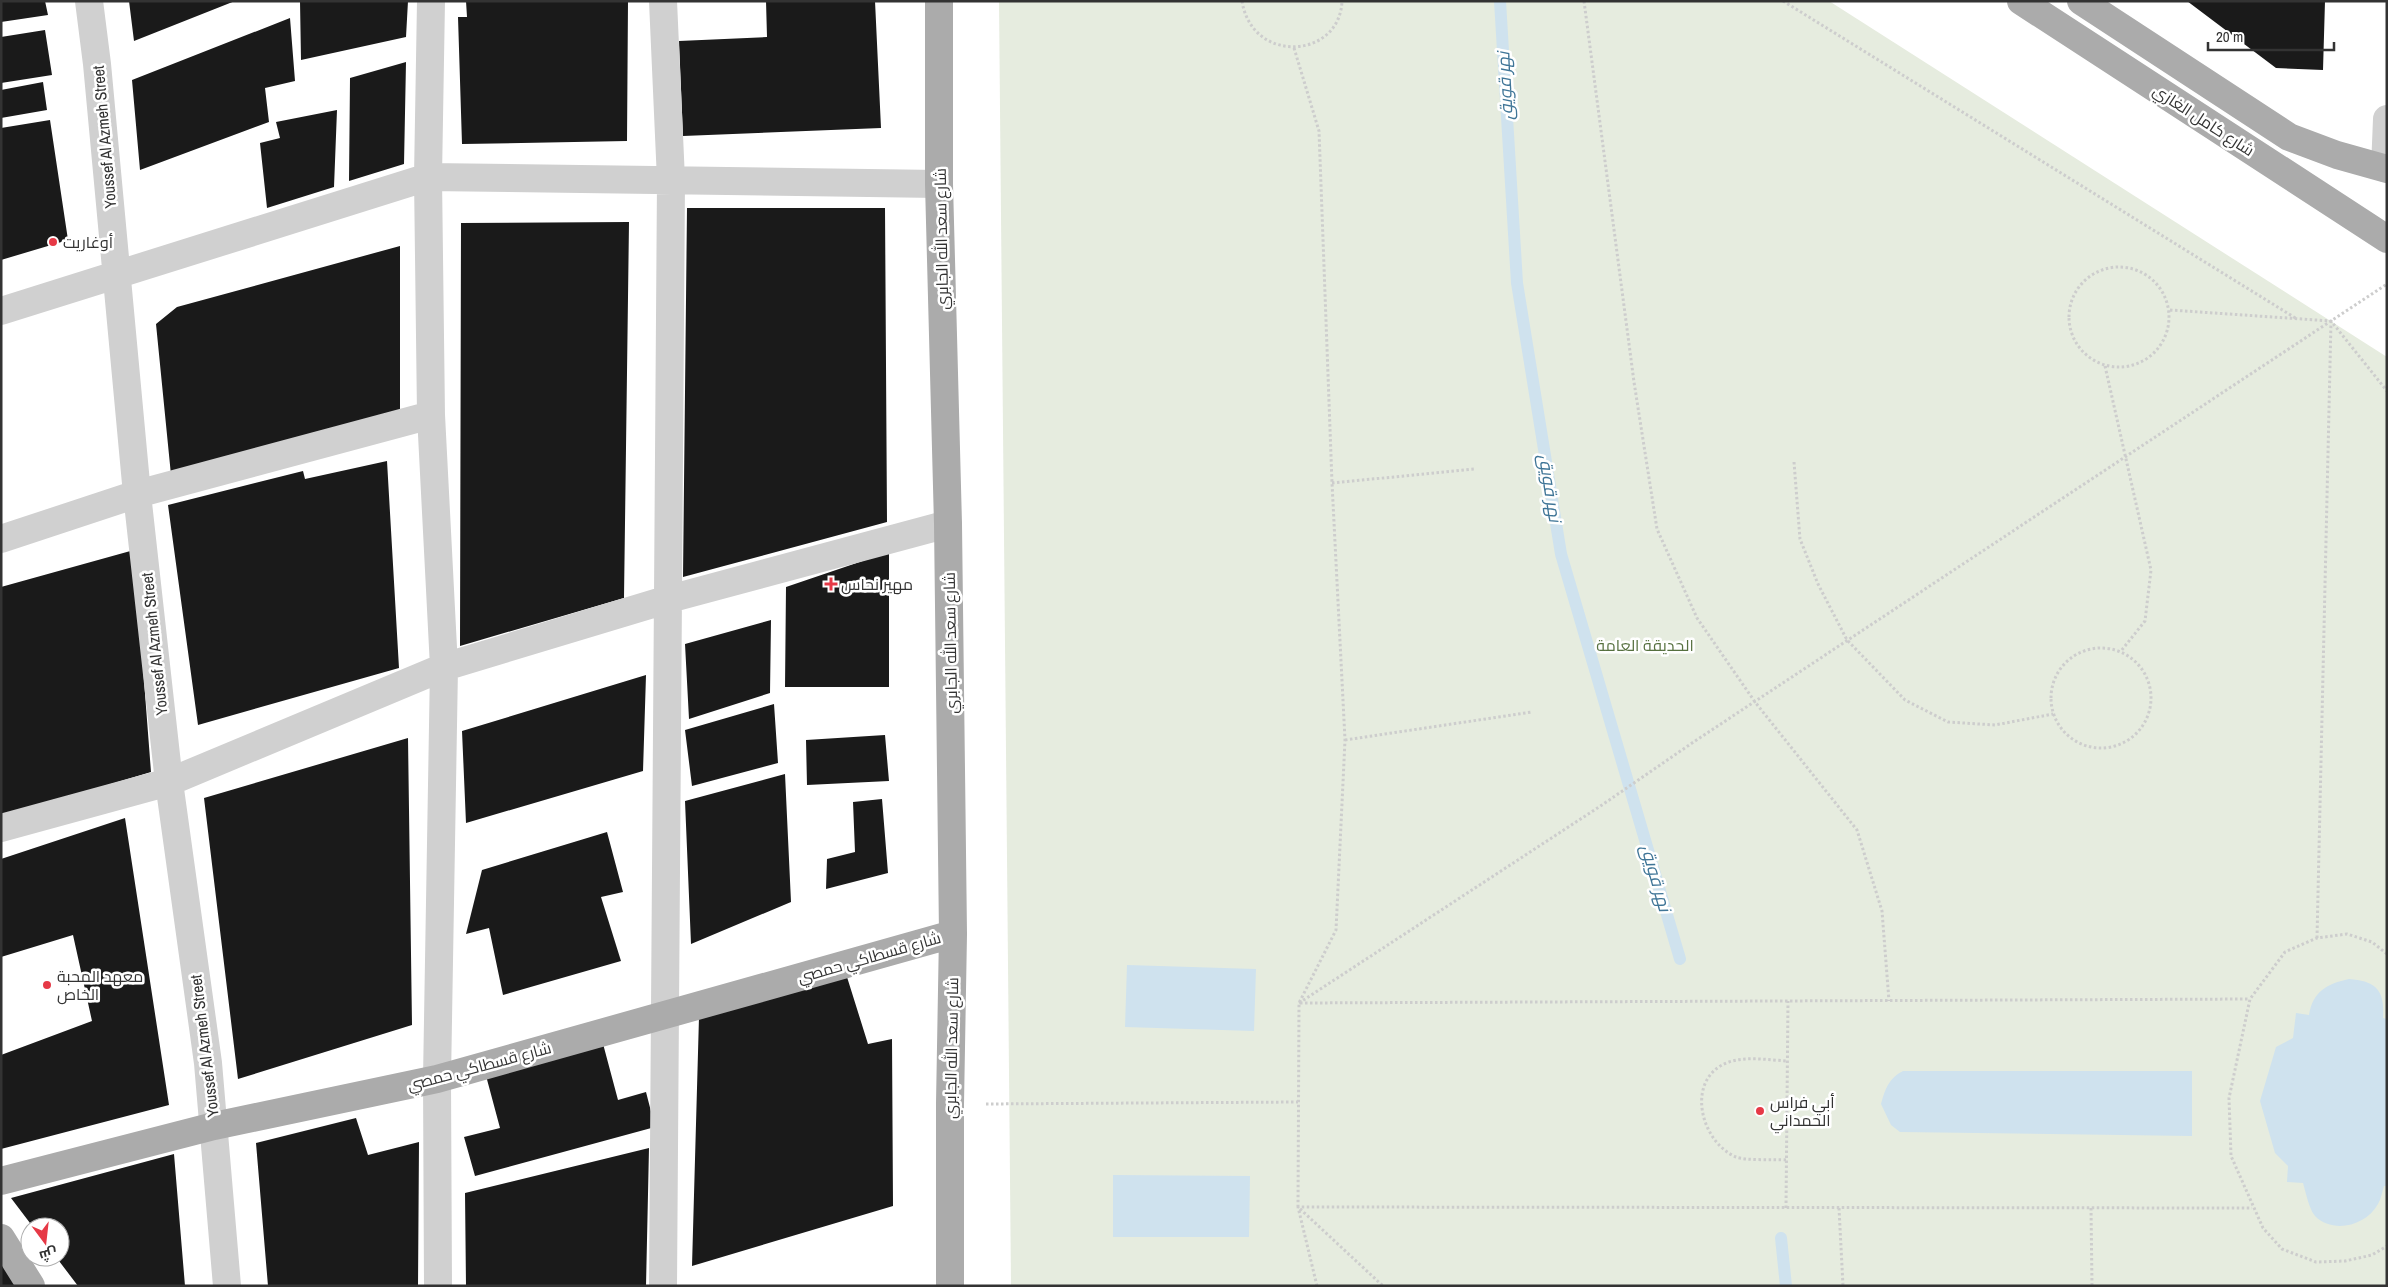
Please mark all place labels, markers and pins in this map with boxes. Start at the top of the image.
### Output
place label: أوغاريت [63,231,113,253]
marker: أوغاريت [47,236,59,248]
place label: مهير نحاس [841,573,913,595]
marker: مهير نحاس [825,578,837,590]
place label: معهد المحبة الخاص [57,965,143,1005]
marker: معهد المحبة الخاص [41,979,53,991]
place label: أبي فراس الحمداني [1770,1091,1835,1134]
marker: أبي فراس الحمداني [1754,1105,1766,1117]

